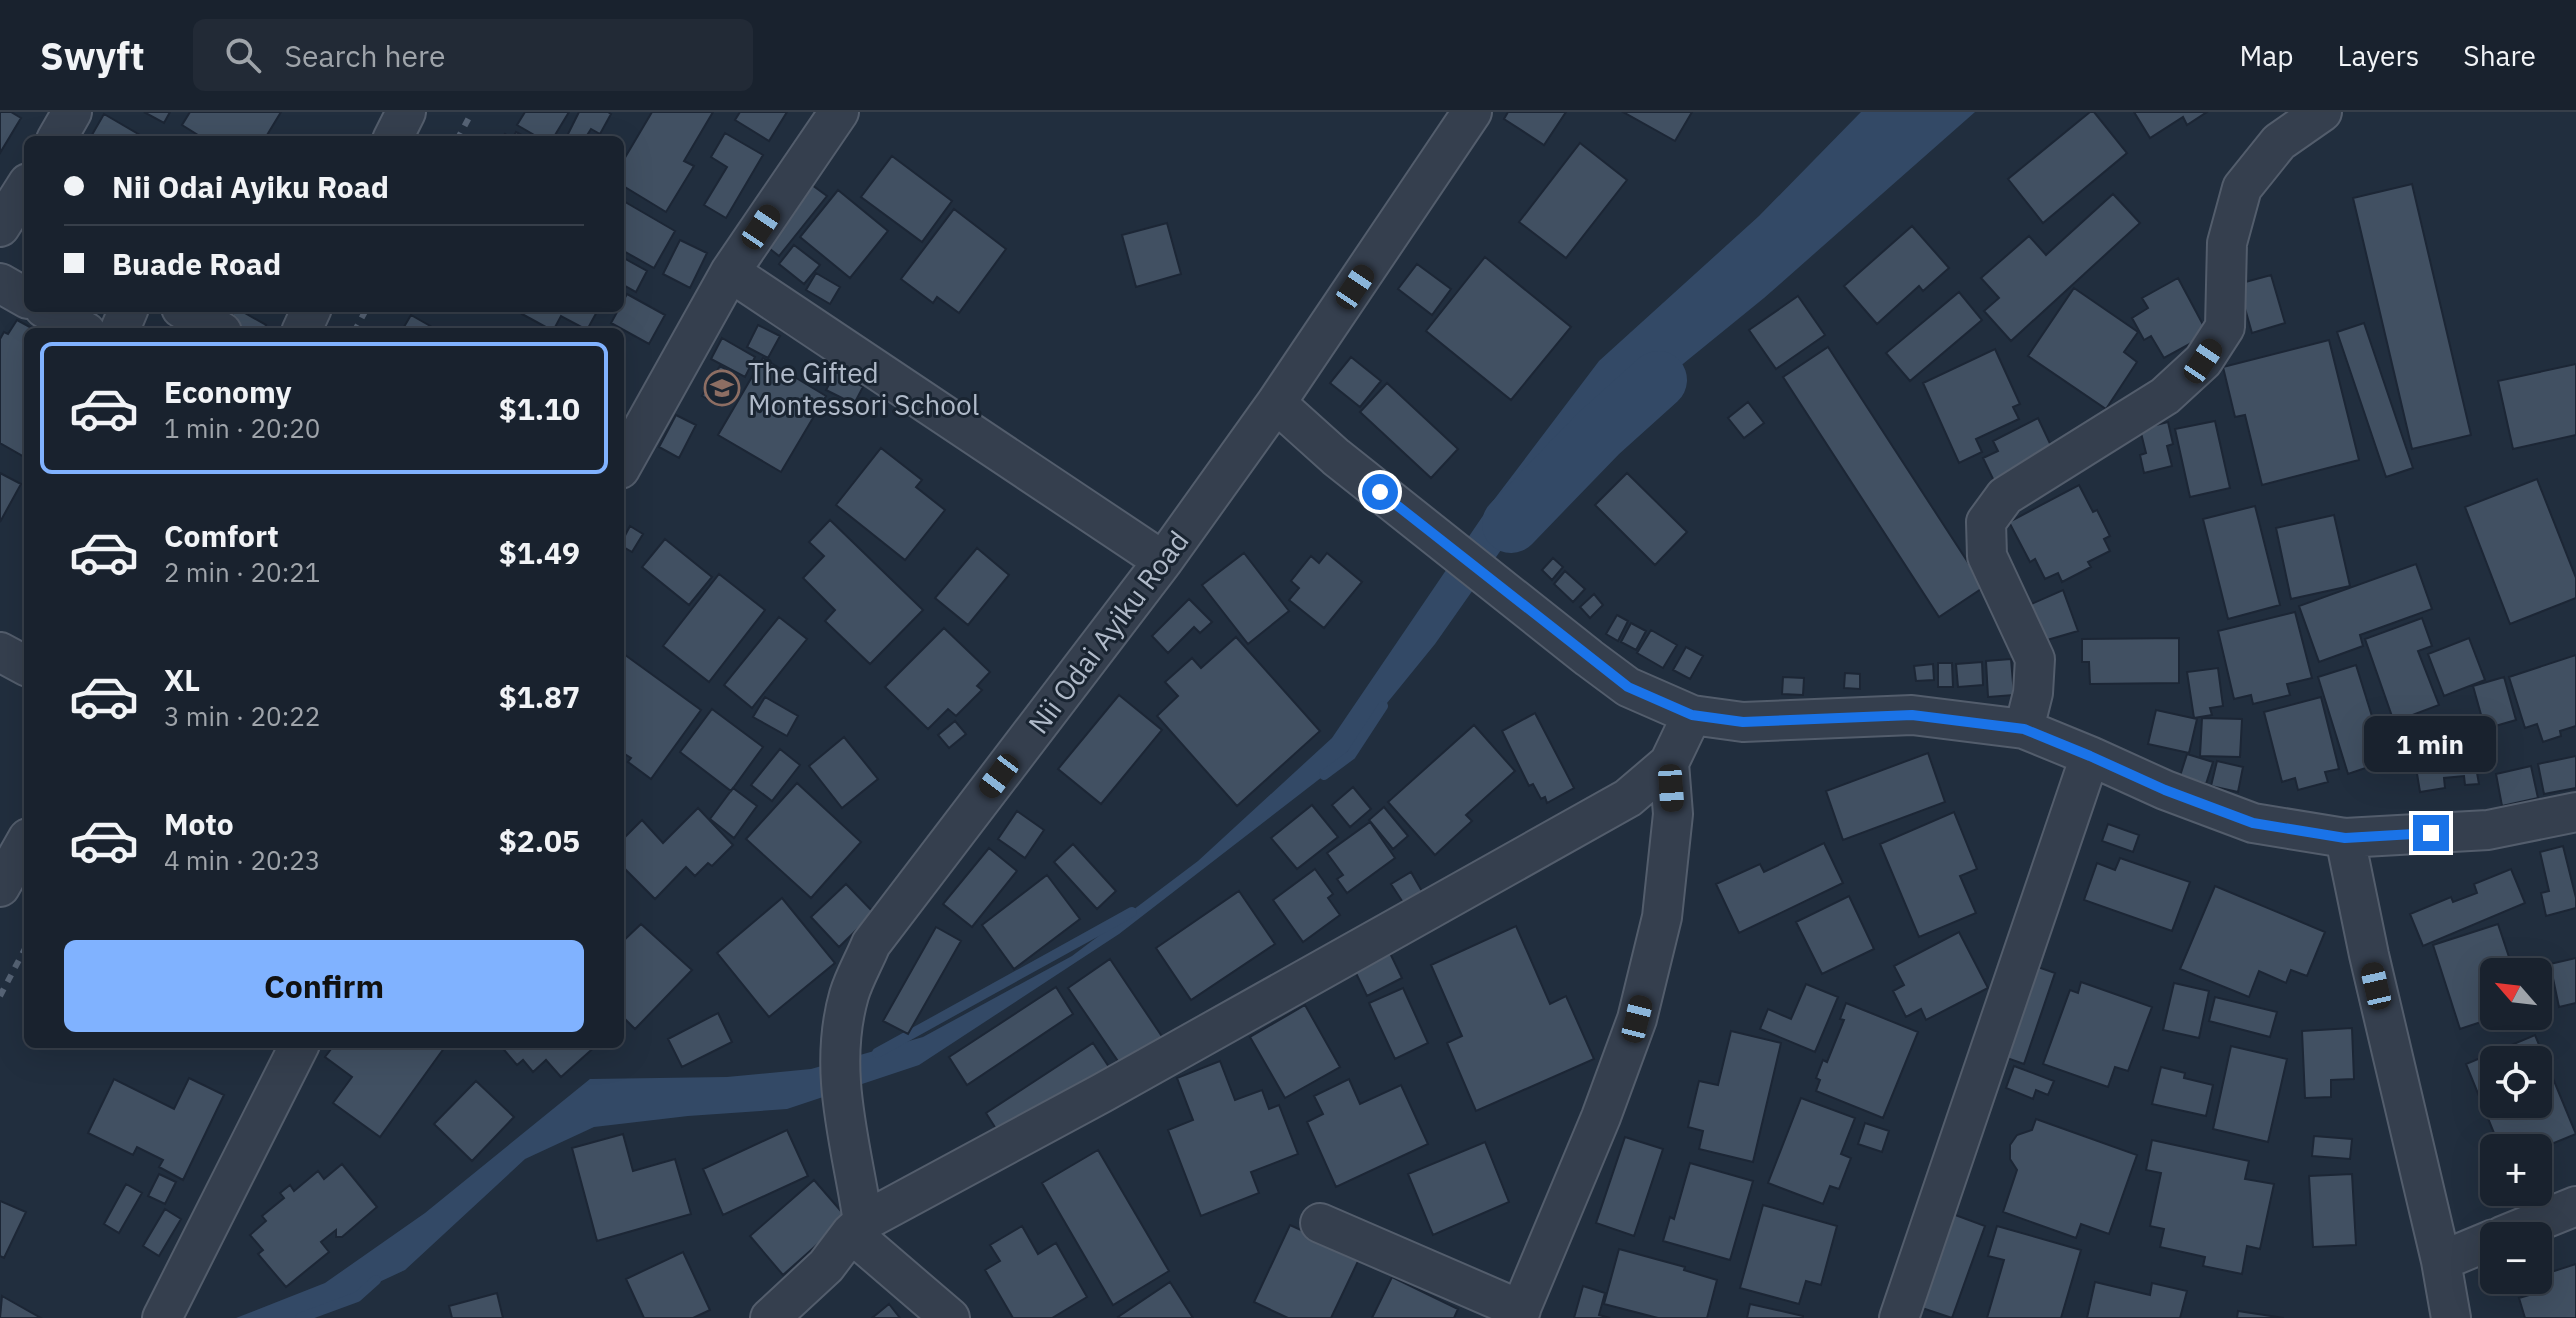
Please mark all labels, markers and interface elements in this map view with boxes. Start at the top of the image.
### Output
search box [193,19,753,91]
text: Swyft [40,31,145,80]
icon: search [221,33,265,77]
text: Search here [285,36,445,75]
text: Map [2239,37,2293,74]
text: Layers [2337,37,2419,74]
text: Share [2463,37,2536,74]
text: Nii Odai Ayiku Road [112,167,389,206]
car [738,200,784,254]
text: Buade Road [112,244,281,283]
car [1332,260,1378,314]
car [2180,334,2226,388]
place label: The Gifted Montessori School [748,354,979,423]
school or university icon: The Gifted Montessori School [703,369,741,407]
icon: car [68,372,140,444]
text: Economy [164,372,292,411]
text: $1.10 [499,389,580,428]
text: 1 min · 20:20 [164,411,320,445]
route start [1362,474,1398,510]
icon: car [68,516,140,588]
text: Comfort [164,516,279,555]
street label: Nii Odai Ayiku Road [1020,523,1196,741]
text: $1.49 [499,533,580,572]
text: 2 min · 20:21 [164,555,320,589]
icon: car [68,660,140,732]
text: XL [164,660,200,699]
text: $1.87 [499,677,580,716]
text: 3 min · 20:22 [164,699,320,733]
callout: 1 min [2365,717,2497,773]
text: 1 min [2396,727,2464,761]
car [975,750,1023,802]
car [1657,763,1685,813]
icon: car [68,804,140,876]
text: Moto [164,804,234,843]
route end [2413,815,2449,851]
text: $2.05 [499,821,580,860]
text: 4 min · 20:23 [164,843,320,877]
button: Confirm [64,940,584,1032]
north arrow [2480,958,2552,1030]
map controls [2480,958,2552,1294]
car [2359,960,2393,1012]
car [1620,993,1654,1045]
button: locate [2480,1046,2552,1118]
button: + [2480,1134,2552,1206]
button: − [2480,1222,2552,1294]

